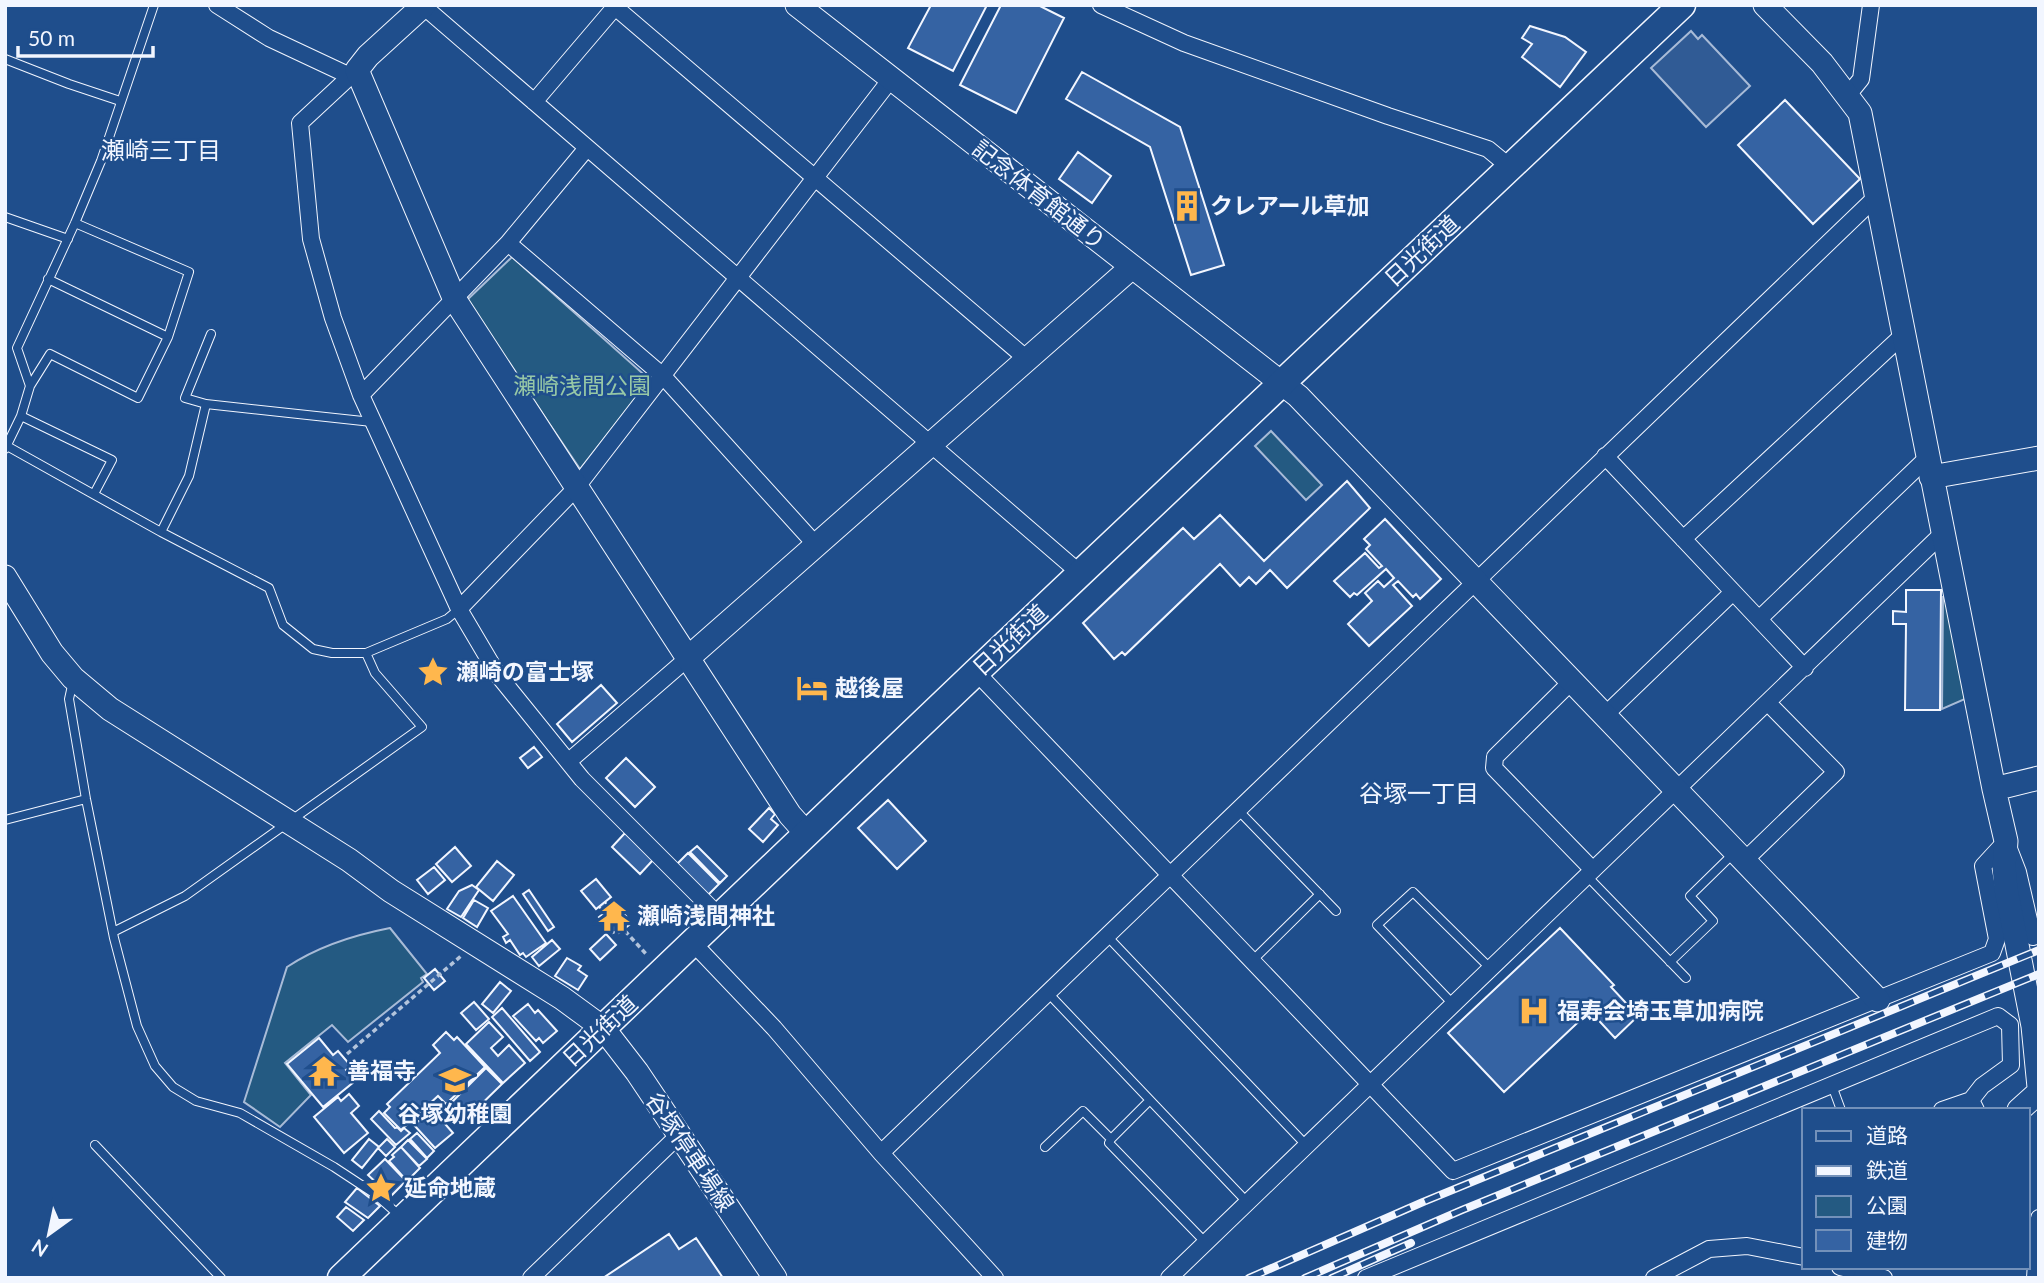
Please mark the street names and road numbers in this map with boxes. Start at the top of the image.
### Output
street label: 記念体育館通り [968,134,1112,255]
street label: 日光街道 [1378,209,1465,292]
street label: 日光街道 [966,598,1053,681]
street label: 日光街道 [556,989,643,1072]
street label: 谷塚停車場線 [641,1086,741,1216]

